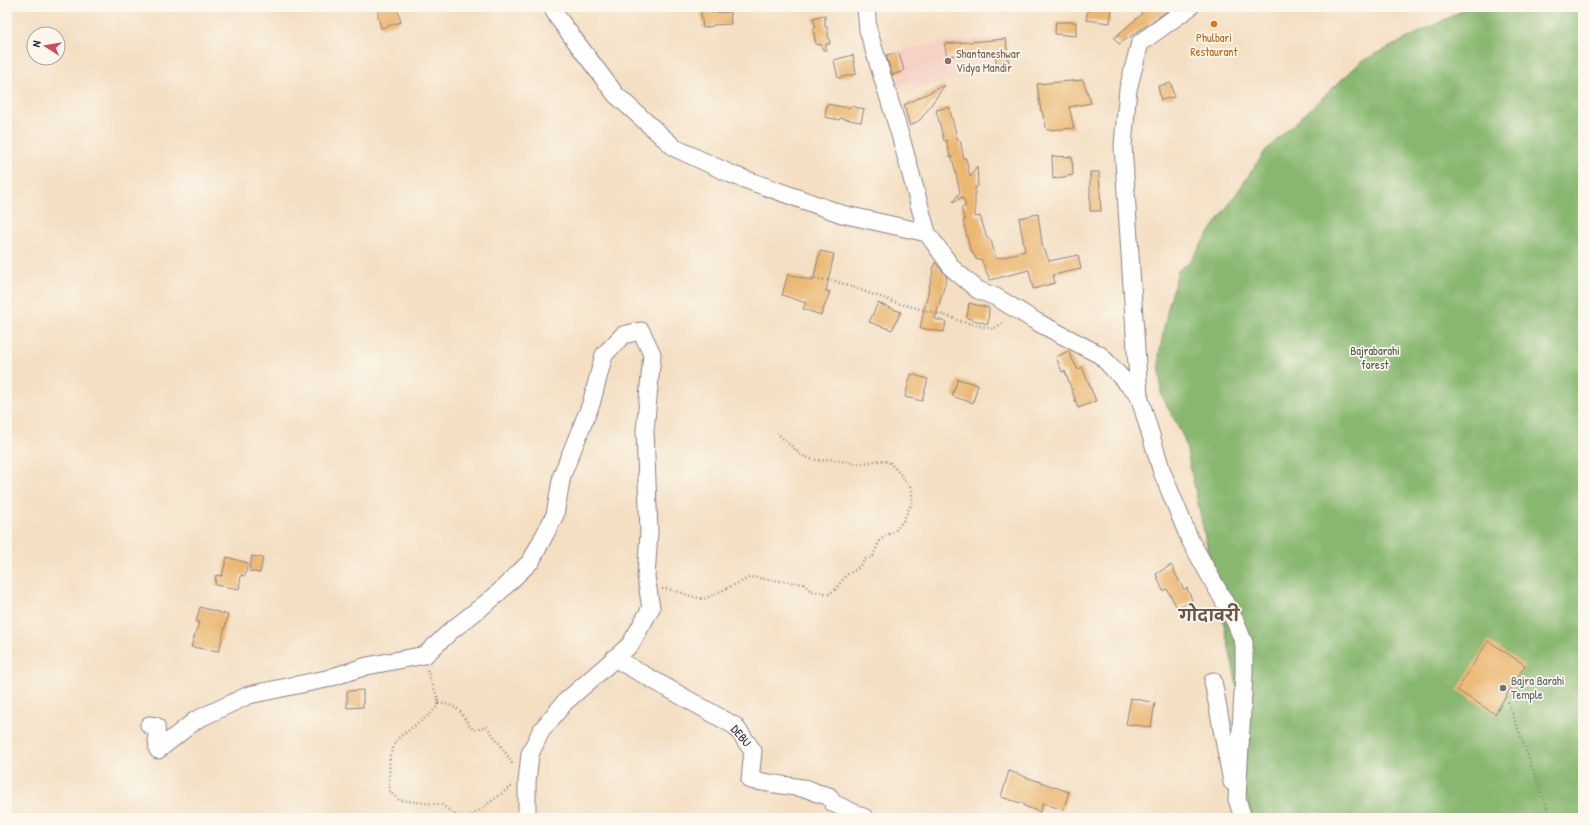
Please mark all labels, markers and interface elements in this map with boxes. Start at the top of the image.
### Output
marker: Phulbari Restaurant [1209,19,1219,29]
north arrow [26,26,66,66]
place label: Phulbari Restaurant [1190,29,1239,60]
text: N [29,39,44,48]
place label: Shantaneshwar Vidya Mandir [956,45,1021,76]
marker: Shantaneshwar Vidya Mandir [943,56,953,66]
park label: Bajrabarahi forest [1350,342,1400,373]
district label: गोदावरी [1177,603,1240,626]
place label: Bajra Barahi Temple [1511,672,1565,703]
marker: Bajra Barahi Temple [1498,683,1508,693]
street label: DEBU [727,721,756,751]

